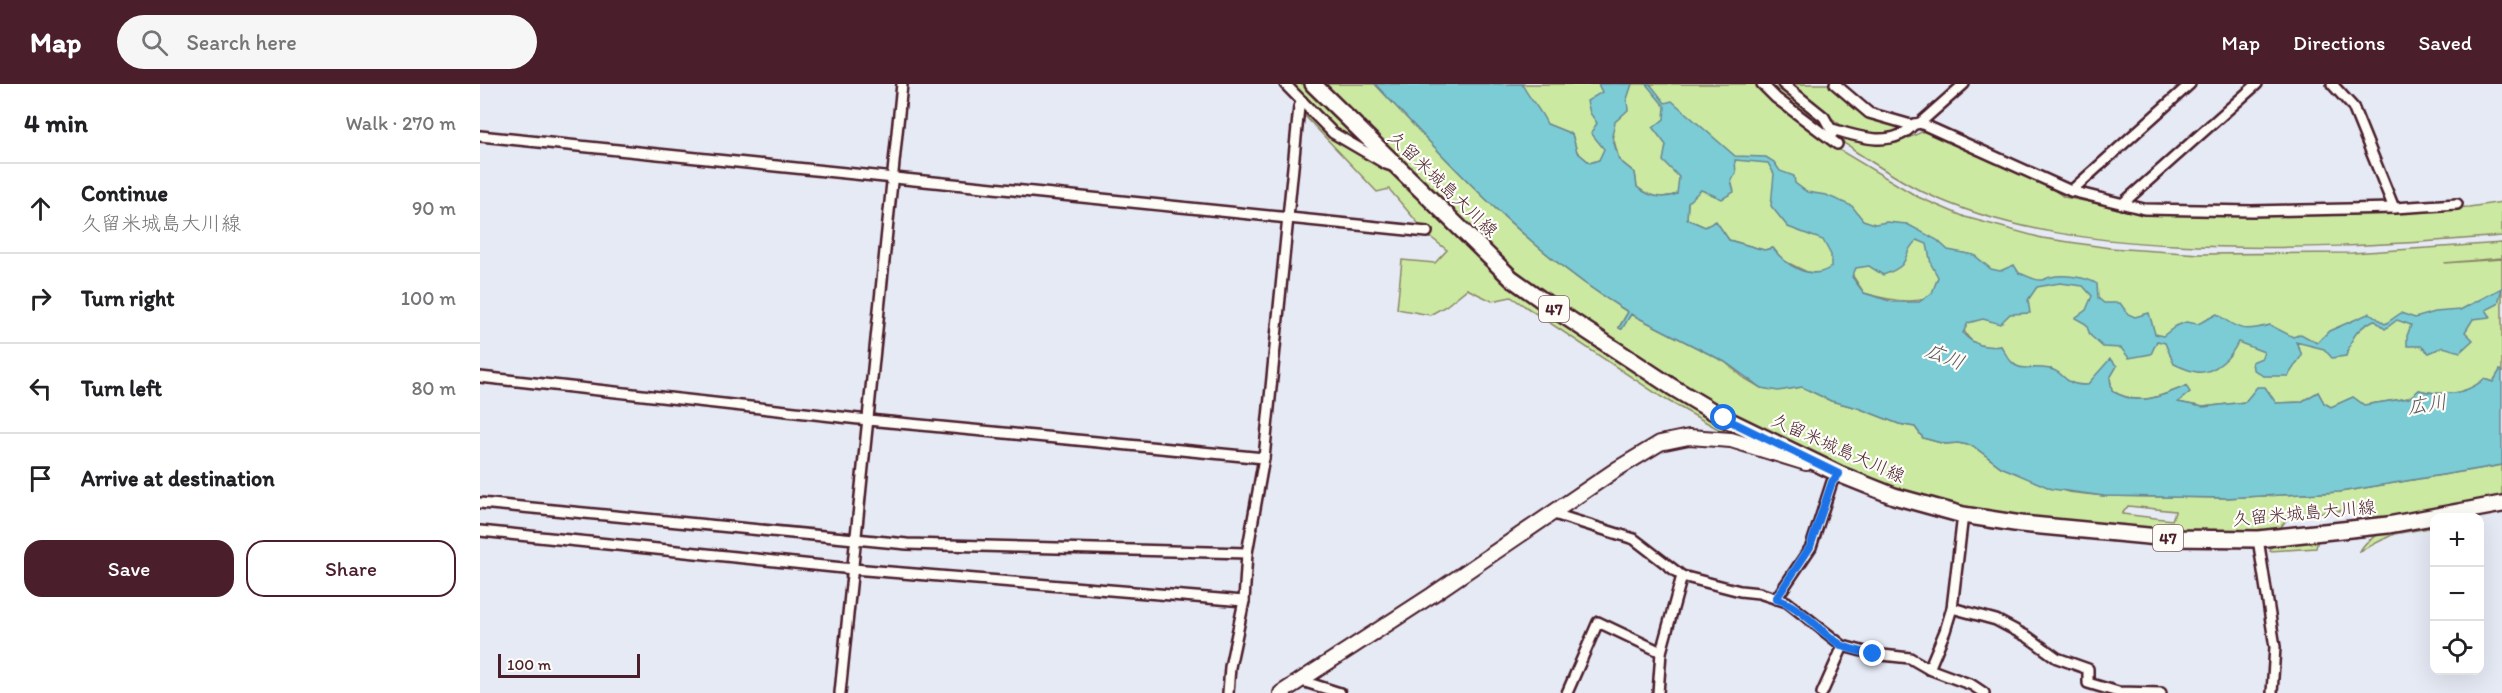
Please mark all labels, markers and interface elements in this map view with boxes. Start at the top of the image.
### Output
search box [117,15,537,69]
text: Map [30,25,81,59]
icon: search [138,26,171,59]
text: Search here [186,29,297,56]
text: Map [2222,30,2260,55]
text: Directions [2293,30,2385,55]
text: Saved [2418,30,2472,55]
text: 4 min [24,107,88,139]
text: Walk · 270 m [345,111,456,135]
street label: 久留米城島大川線 [1384,126,1502,242]
text: Continue [81,180,168,207]
icon: ahead [24,192,57,225]
text: 90 m [412,196,456,220]
text: 久留米城島大川線 [81,211,241,235]
icon: right [24,282,57,315]
text: Turn right [81,285,175,312]
text: 100 m [401,286,456,310]
road number: 47 [1539,296,1569,322]
water label: 広川 [1922,337,1968,375]
icon: left [24,372,57,405]
text: Turn left [81,375,162,402]
text: 80 m [411,376,456,400]
water label: 広川 [2406,389,2448,419]
route start [1710,404,1736,430]
street label: 久留米城島大川線 [1768,409,1908,487]
icon: arrive [24,462,57,495]
text: Arrive at destination [81,465,275,492]
street label: 久留米城島大川線 [2231,496,2377,530]
map controls [2430,513,2484,675]
button: + [2430,513,2484,567]
road number: 47 [2153,525,2183,551]
button: Save [24,540,234,597]
button: Share [246,540,456,597]
button: − [2430,567,2484,621]
button: locate [2430,621,2484,675]
route end [1859,640,1885,666]
scale bar [498,651,640,678]
text: 100 m [507,655,551,674]

